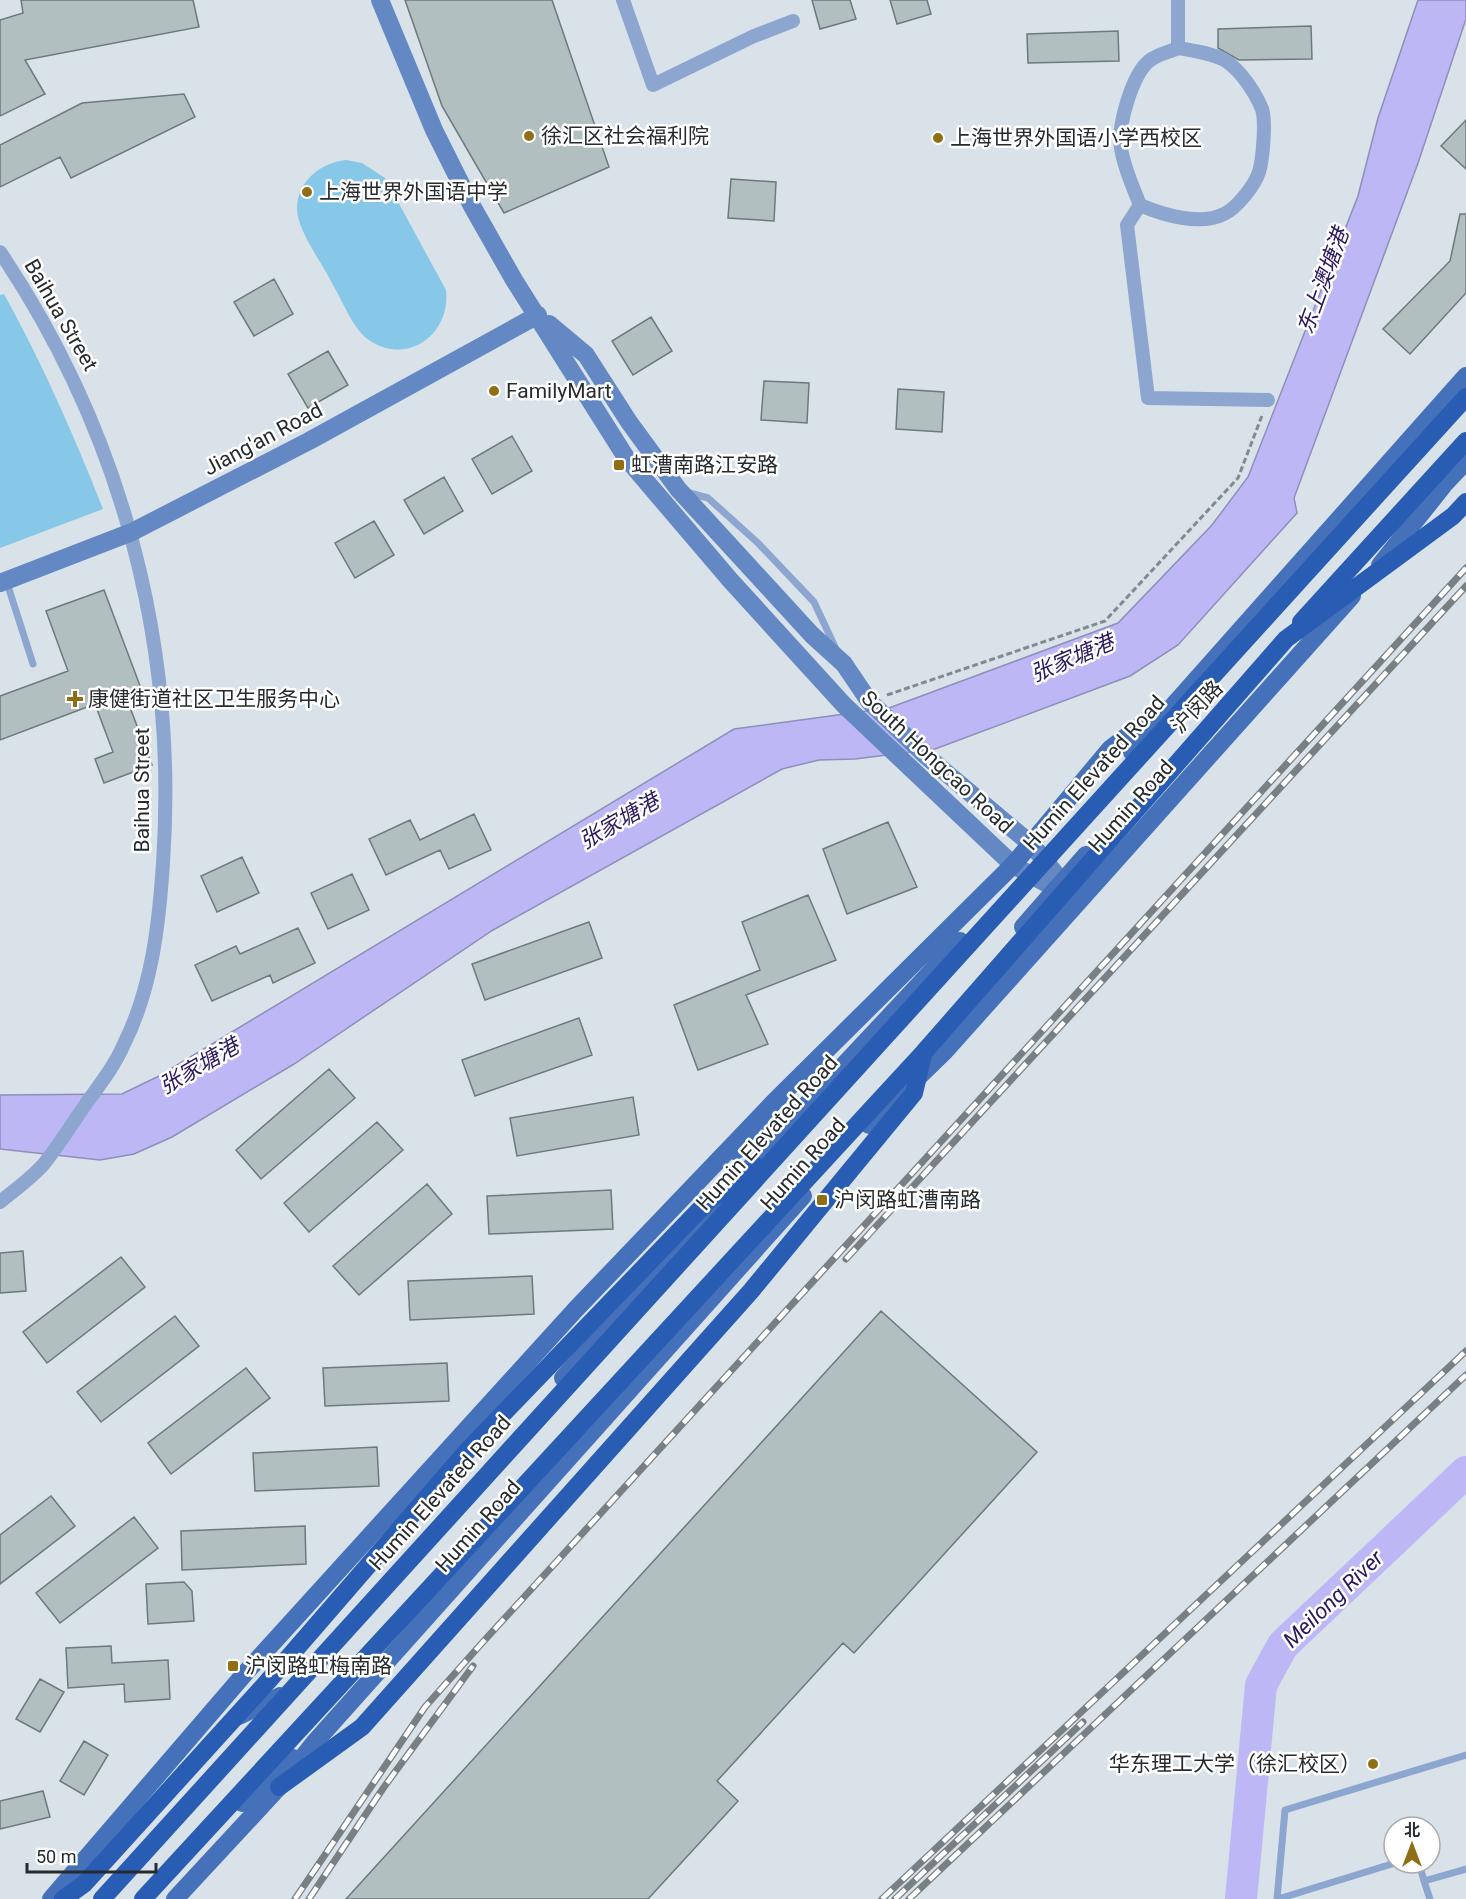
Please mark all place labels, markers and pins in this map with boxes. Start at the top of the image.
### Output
place label: 徐汇区社会福利院 [541,124,709,148]
place label: 上海世界外国语小学西校区 [950,126,1202,150]
marker: 徐汇区社会福利院 [522,129,536,143]
marker: 上海世界外国语小学西校区 [931,131,945,145]
place label: 上海世界外国语中学 [319,180,508,204]
marker: 上海世界外国语中学 [300,185,314,199]
place label: FamilyMart [506,379,612,403]
marker: FamilyMart [487,384,501,398]
place label: 虹漕南路江安路 [631,453,778,477]
marker: 虹漕南路江安路 [612,458,626,472]
place label: 康健街道社区卫生服务中心 [88,687,340,711]
marker: 康健街道社区卫生服务中心 [66,690,84,708]
place label: 沪闵路虹漕南路 [834,1188,981,1212]
marker: 沪闵路虹漕南路 [815,1193,829,1207]
place label: 沪闵路虹梅南路 [245,1654,392,1678]
marker: 沪闵路虹梅南路 [226,1659,240,1673]
place label: 华东理工大学（徐汇校区） [1109,1752,1361,1776]
marker: 华东理工大学（徐汇校区） [1366,1757,1380,1771]

